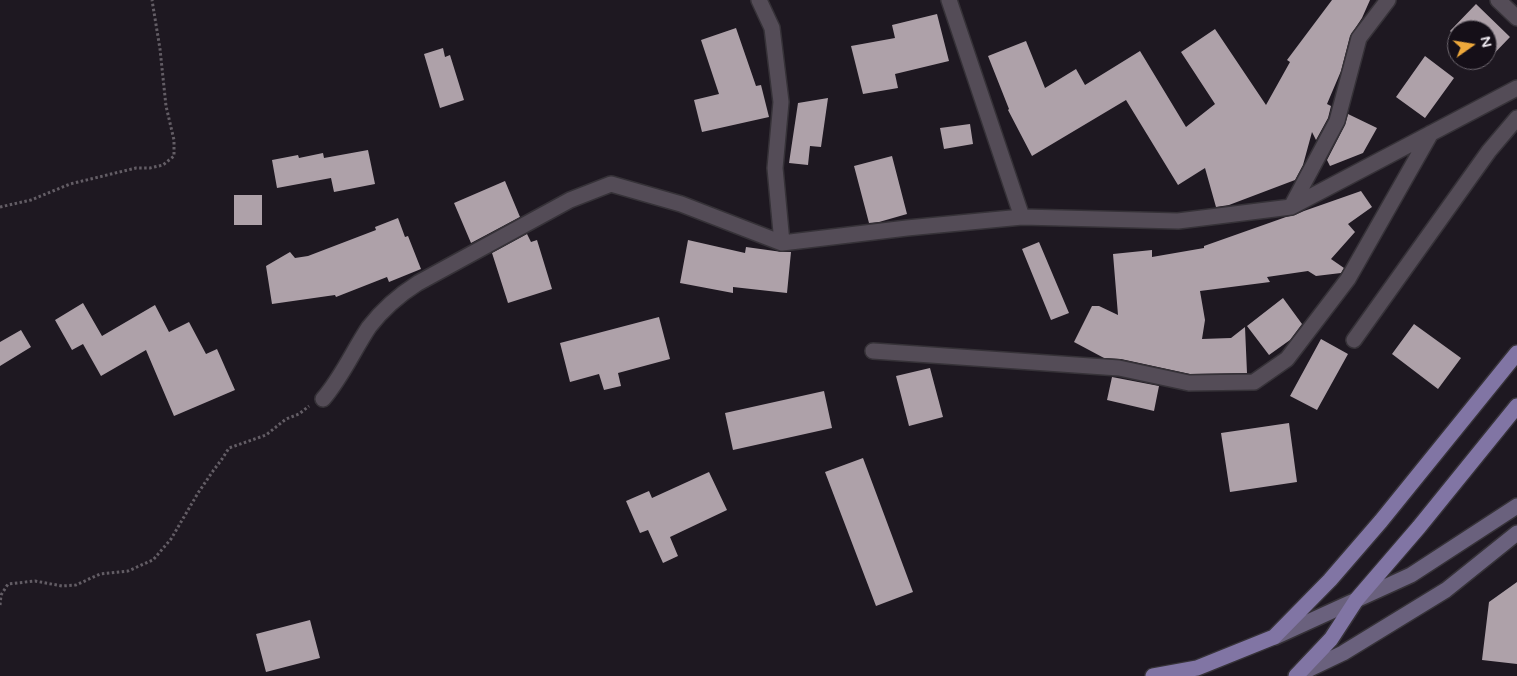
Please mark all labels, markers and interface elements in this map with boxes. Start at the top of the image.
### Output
north arrow [1447,20,1497,70]
text: N [1477,34,1496,49]

